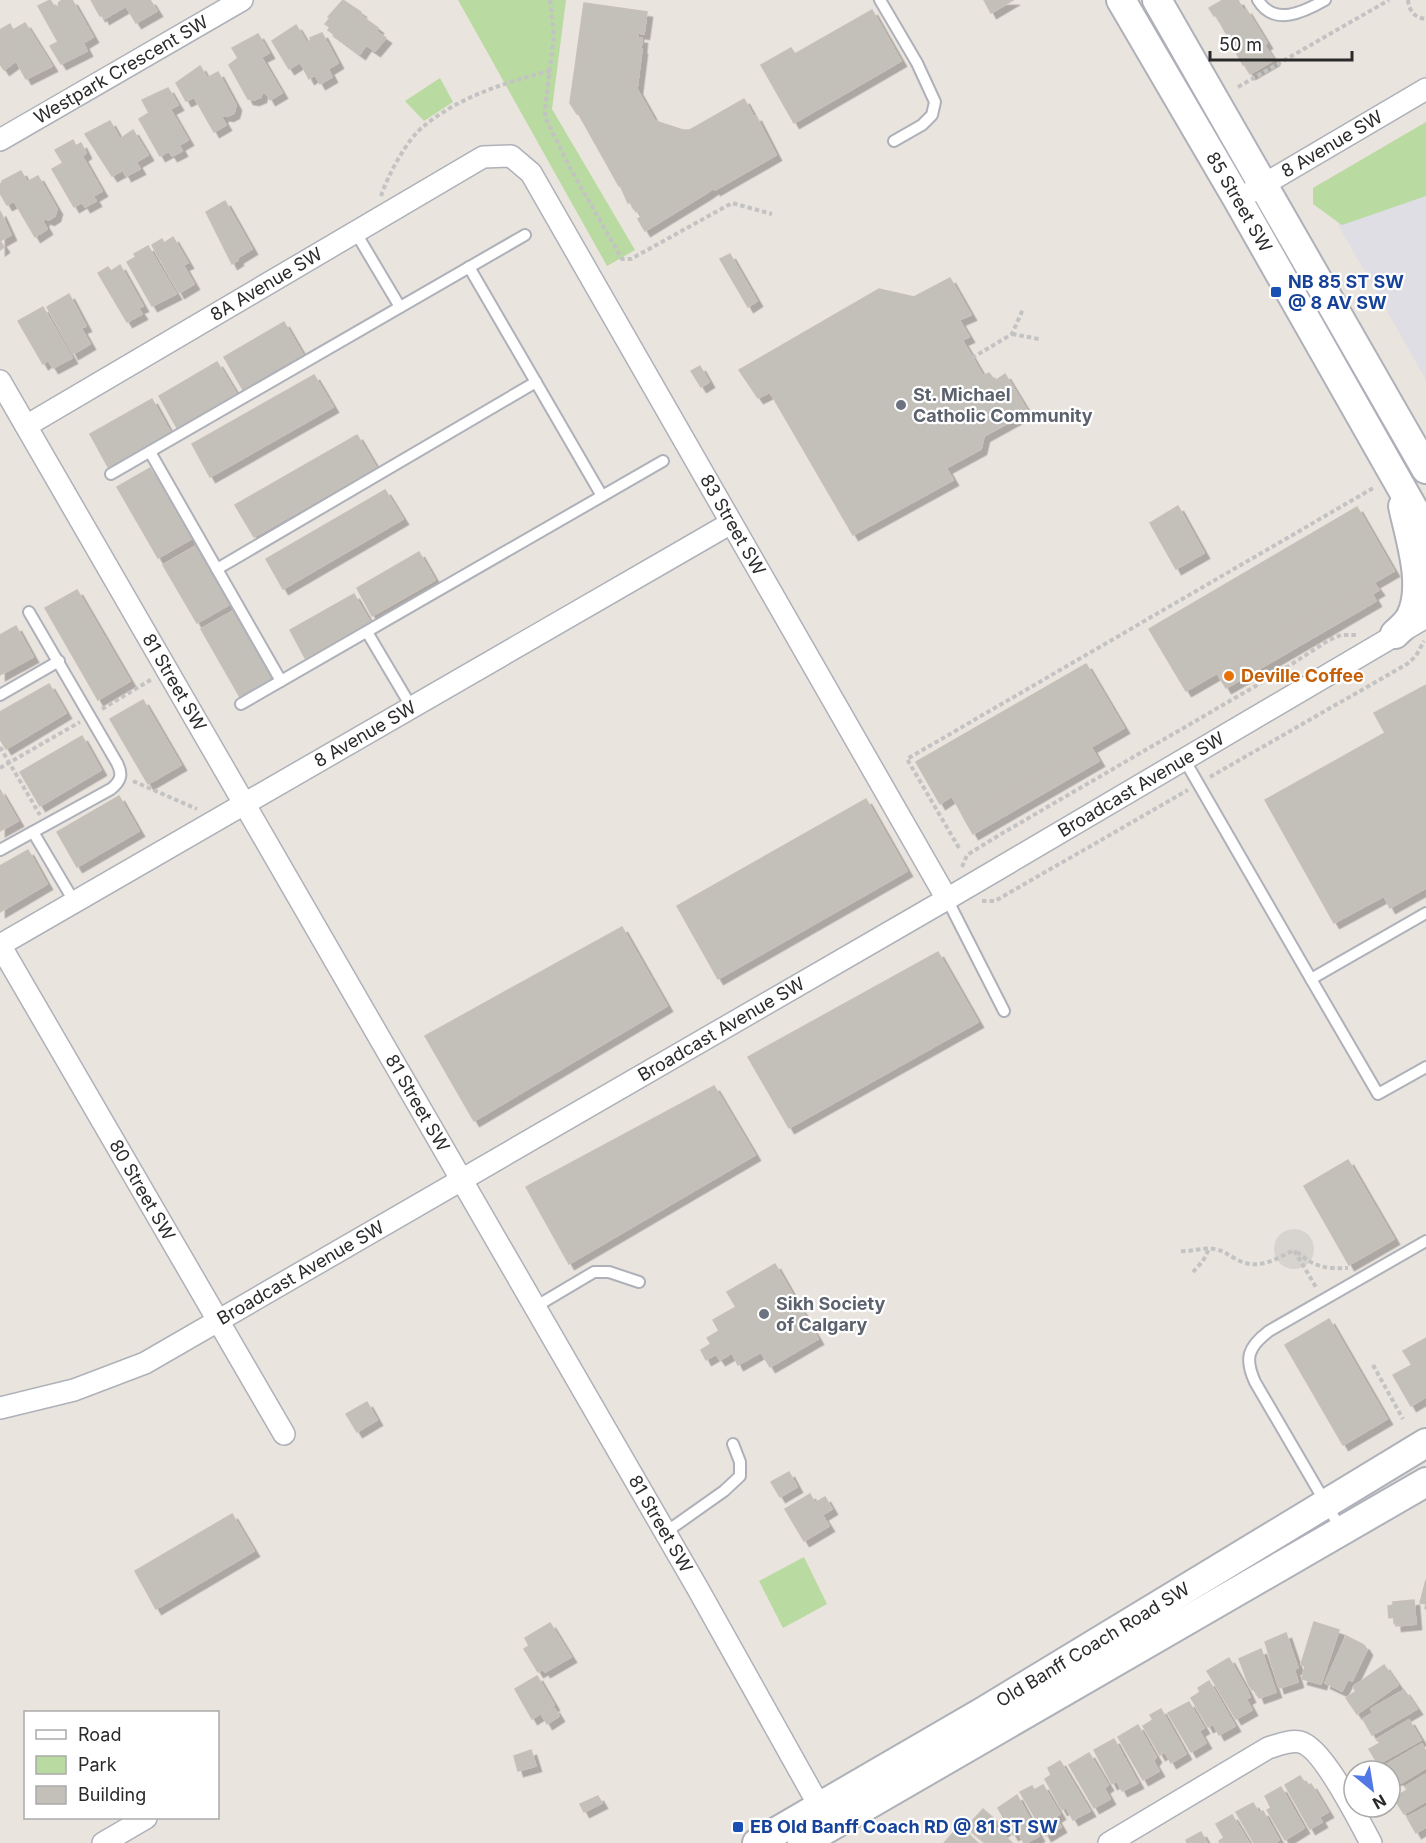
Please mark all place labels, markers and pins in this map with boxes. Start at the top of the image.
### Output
place label: NB 85 ST SW @ 8 AV SW [1288,271,1404,313]
marker: NB 85 ST SW @ 8 AV SW [1269,285,1283,299]
place label: St. Michael Catholic Community [913,384,1093,426]
marker: St. Michael Catholic Community [894,398,908,412]
place label: Deville Coffee [1241,665,1364,686]
marker: Deville Coffee [1222,669,1236,683]
place label: Sikh Society of Calgary [776,1293,886,1335]
marker: Sikh Society of Calgary [757,1307,771,1321]
place label: EB Old Banff Coach RD @ 81 ST SW [750,1816,1058,1837]
marker: EB Old Banff Coach RD @ 81 ST SW [731,1820,745,1834]

